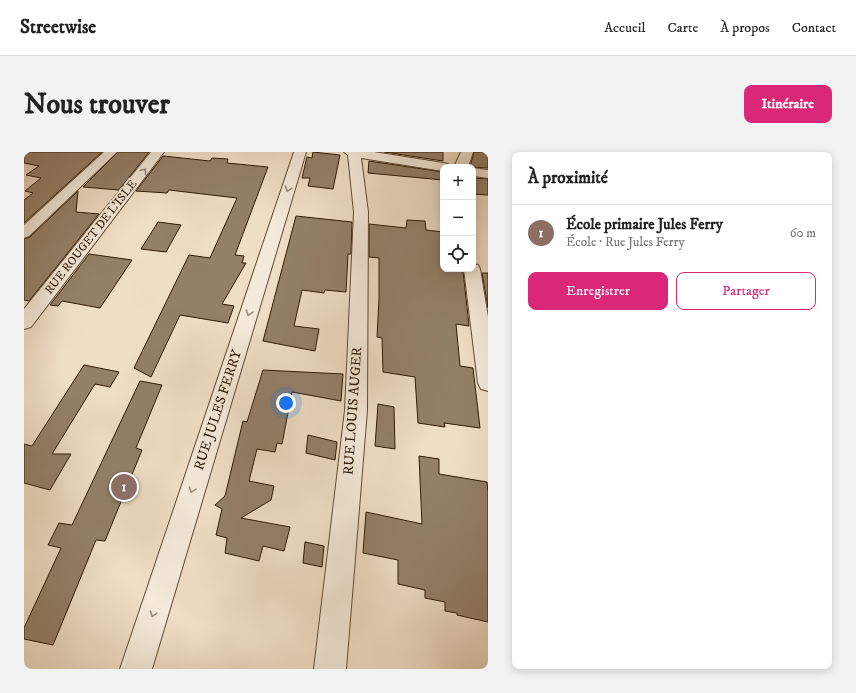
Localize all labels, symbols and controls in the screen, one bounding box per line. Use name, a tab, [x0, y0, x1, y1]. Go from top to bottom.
text: Streetwise	[20, 16, 96, 39]
text: Accueil	[604, 19, 646, 37]
text: Carte	[668, 19, 698, 37]
text: À propos	[720, 19, 770, 37]
text: Contact	[792, 19, 836, 37]
button: Itinéraire	[744, 85, 832, 123]
text: Nous trouver	[24, 87, 170, 122]
map controls	[440, 164, 476, 272]
button: +	[440, 164, 476, 200]
text: À proximité	[528, 167, 608, 189]
one-way arrow	[139, 168, 146, 175]
street label: RUE ROUGET DE L'ISLE	[42, 176, 141, 297]
one-way arrow	[284, 185, 293, 192]
button: −	[440, 200, 476, 236]
text: École primaire Jules Ferry	[566, 215, 723, 234]
text: 1	[539, 225, 543, 241]
text: 60 m	[790, 225, 816, 241]
text: École · Rue Jules Ferry	[566, 234, 685, 250]
button: locate	[440, 236, 476, 272]
button: Enregistrer	[528, 272, 668, 310]
button: Partager	[676, 272, 816, 310]
one-way arrow	[245, 309, 254, 316]
street label: RUE LOUIS AUGER	[340, 346, 366, 476]
street label: RUE JULES FERRY	[190, 347, 246, 472]
your location	[276, 393, 296, 413]
pin: 1	[111, 472, 137, 502]
one-way arrow	[188, 487, 197, 494]
one-way arrow	[149, 611, 158, 618]

